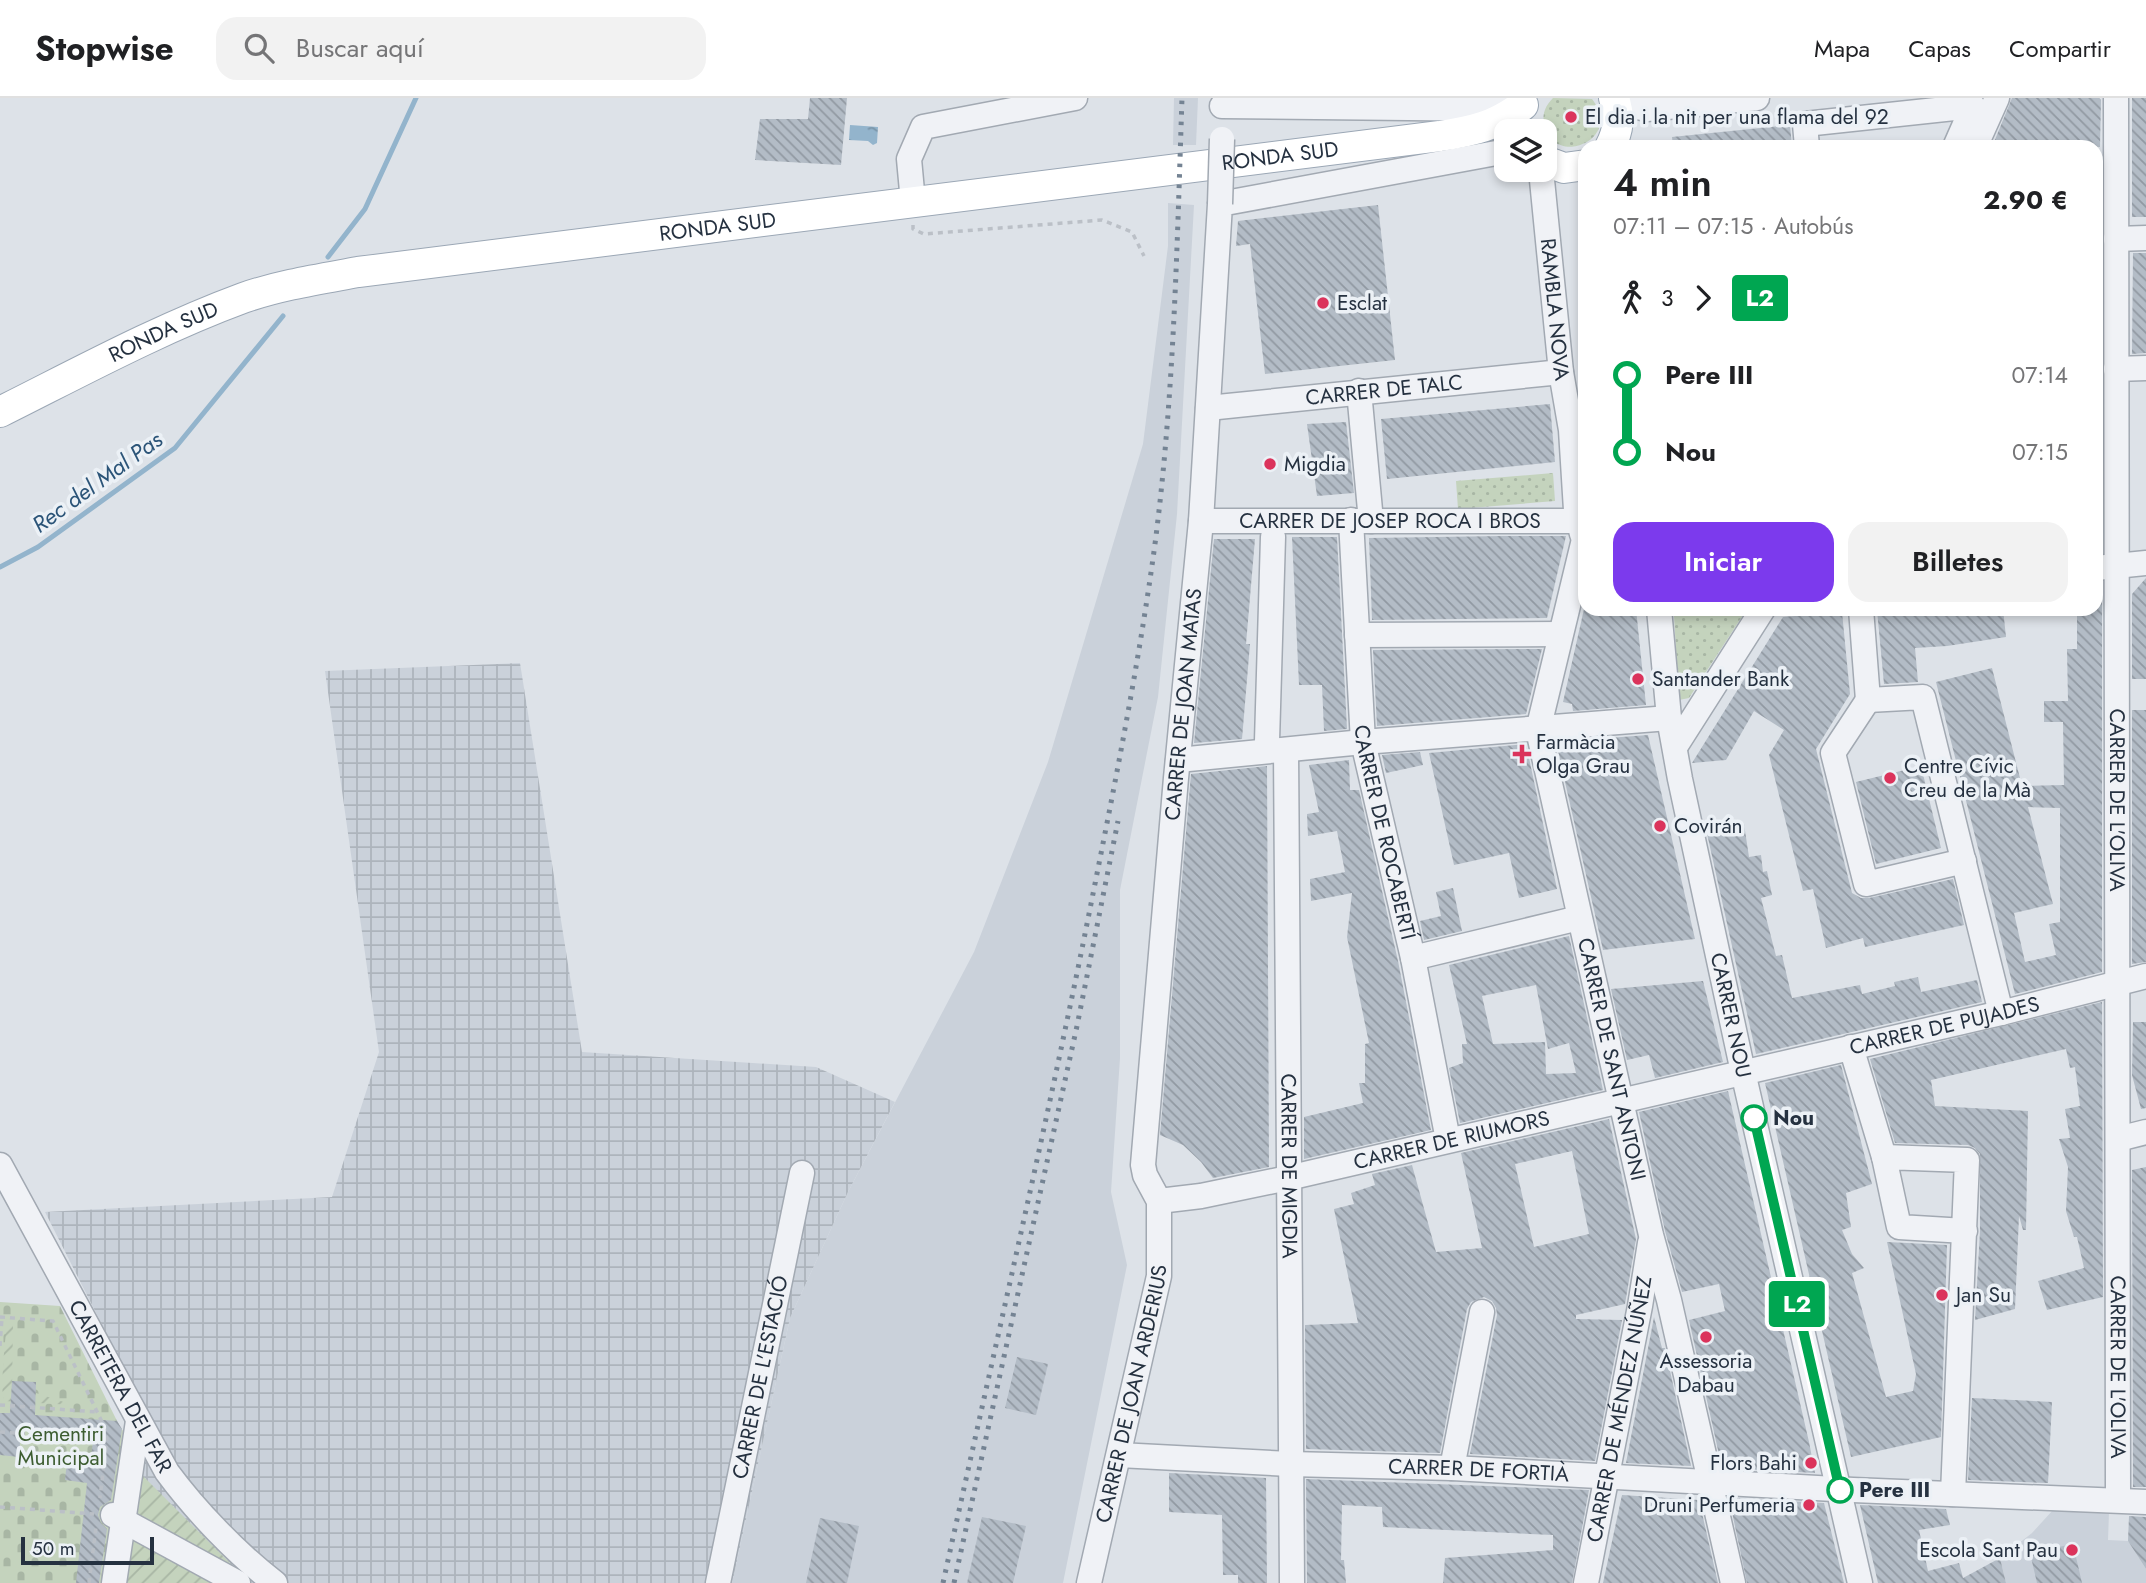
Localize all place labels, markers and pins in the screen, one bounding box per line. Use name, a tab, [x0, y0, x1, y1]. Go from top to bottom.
place label: El dia i la nit per una flama del 92	[1585, 102, 1889, 132]
marker: El dia i la nit per una flama del 92	[1563, 109, 1579, 125]
place label: Esclat	[1337, 288, 1387, 318]
marker: Esclat	[1315, 295, 1331, 311]
place label: Migdia	[1284, 449, 1346, 479]
marker: Migdia	[1262, 456, 1278, 472]
place label: Santander Bank	[1652, 664, 1790, 694]
marker: Santander Bank	[1630, 671, 1646, 687]
place label: Farmàcia Olga Grau	[1536, 727, 1630, 781]
marker: Farmàcia Olga Grau	[1514, 746, 1530, 762]
place label: Centre Cívic Creu de la Mà	[1904, 751, 2031, 805]
marker: Centre Cívic Creu de la Mà	[1882, 770, 1898, 786]
place label: Covirán	[1674, 811, 1743, 841]
marker: Covirán	[1652, 818, 1668, 834]
place label: Nou	[1773, 1103, 1814, 1133]
marker: Nou	[1741, 1105, 1767, 1131]
place label: Jan Su	[1953, 1280, 2011, 1310]
marker: Jan Su	[1934, 1287, 1950, 1303]
marker: Assessoria Dabau	[1698, 1329, 1714, 1345]
place label: Assessoria Dabau	[1660, 1346, 1752, 1400]
place label: Flors Bahi	[1710, 1448, 1797, 1478]
marker: Flors Bahi	[1803, 1455, 1819, 1471]
place label: Pere III	[1859, 1475, 1930, 1505]
marker: Pere III	[1827, 1477, 1853, 1503]
place label: Druni Perfumeria	[1644, 1490, 1795, 1520]
marker: Druni Perfumeria	[1801, 1497, 1817, 1513]
place label: Escola Sant Pau	[1919, 1535, 2058, 1565]
marker: Escola Sant Pau	[2064, 1542, 2080, 1558]

